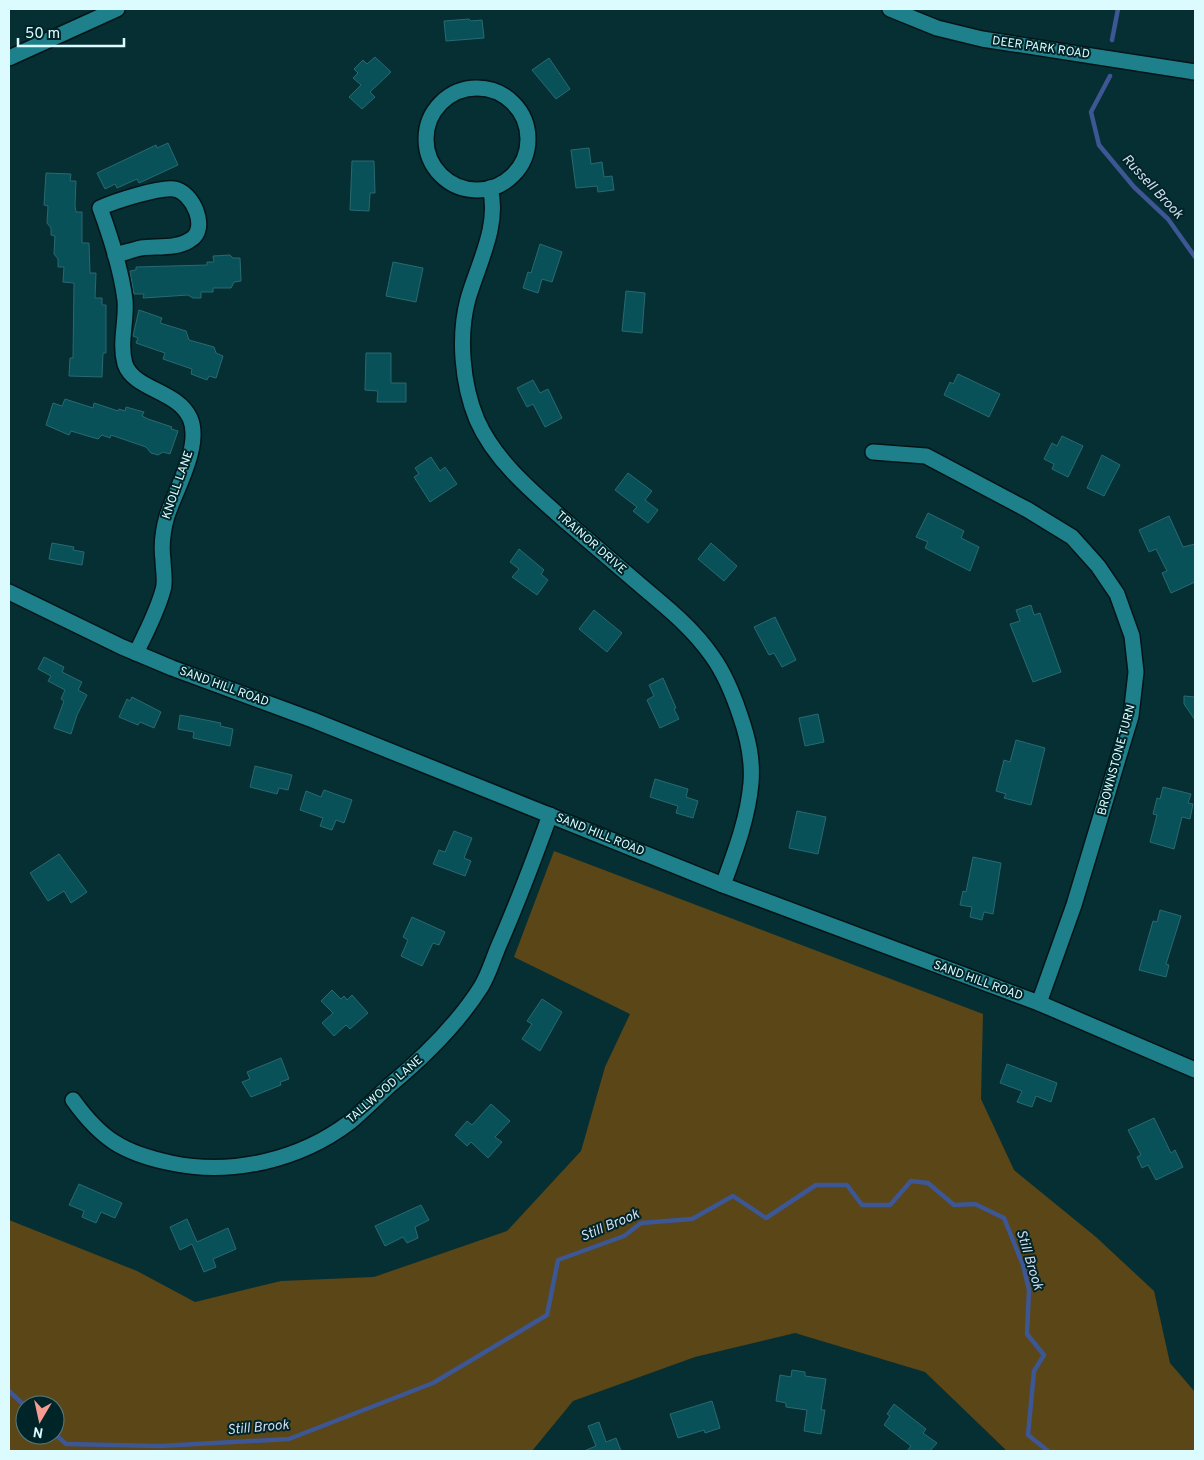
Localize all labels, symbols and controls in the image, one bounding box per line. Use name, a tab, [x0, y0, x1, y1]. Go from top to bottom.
scale bar	[18, 15, 124, 47]
text: 50 m	[25, 25, 60, 44]
street label: DEER PARK ROAD	[991, 33, 1091, 63]
water label: Russell Brook	[1118, 151, 1187, 224]
street label: KNOLL LANE	[159, 449, 197, 521]
street label: TRAINOR DRIVE	[553, 508, 629, 578]
street label: SAND HILL ROAD	[177, 663, 271, 711]
street label: BROWNSTONE TURN	[1094, 703, 1140, 817]
street label: SAND HILL ROAD	[553, 810, 647, 860]
street label: SAND HILL ROAD	[931, 957, 1025, 1005]
street label: TALLWOOD LANE	[344, 1053, 426, 1127]
water label: Still Brook	[578, 1206, 643, 1246]
water label: Still Brook	[1012, 1228, 1046, 1293]
north arrow	[15, 1395, 65, 1445]
water label: Still Brook	[226, 1417, 291, 1439]
text: N	[32, 1422, 45, 1441]

